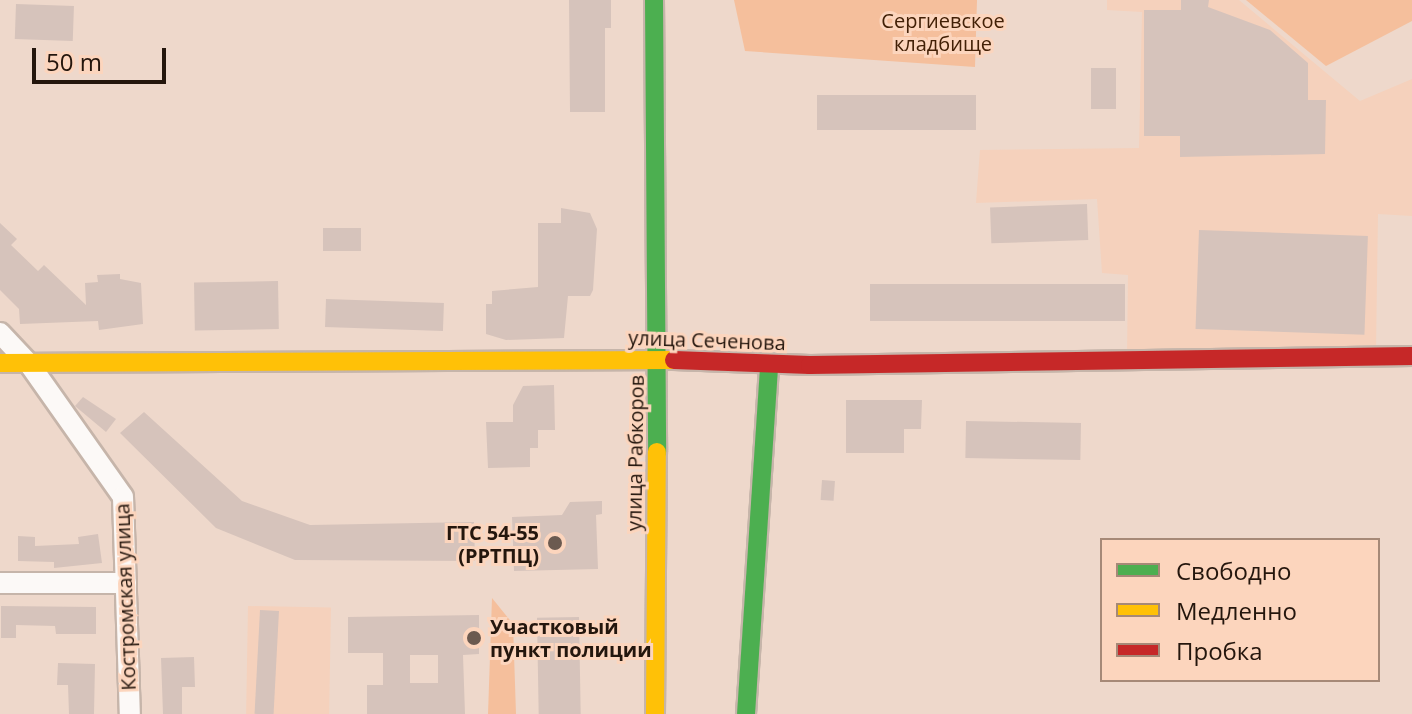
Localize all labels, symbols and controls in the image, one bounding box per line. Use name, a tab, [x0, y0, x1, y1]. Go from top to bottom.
park label: Сергиевское кладбище	[881, 9, 1005, 56]
scale bar	[36, 32, 170, 82]
text: 50 m	[46, 45, 102, 78]
street label: улица Сеченова	[628, 325, 786, 355]
street label: улица Рабкоров	[622, 375, 648, 531]
street label: Костромская улица	[110, 503, 140, 691]
place label: ГТС 54-55 (РРТПЦ)	[446, 520, 539, 567]
marker: ГТС 54-55 (РРТПЦ)	[546, 534, 564, 552]
legend	[1100, 538, 1380, 682]
text: Свободно	[1176, 554, 1291, 587]
text: Медленно	[1176, 594, 1297, 627]
place label: Участковый пункт полиции	[490, 614, 652, 661]
marker: Участковый пункт полиции	[465, 629, 483, 647]
text: Пробка	[1176, 634, 1263, 667]

